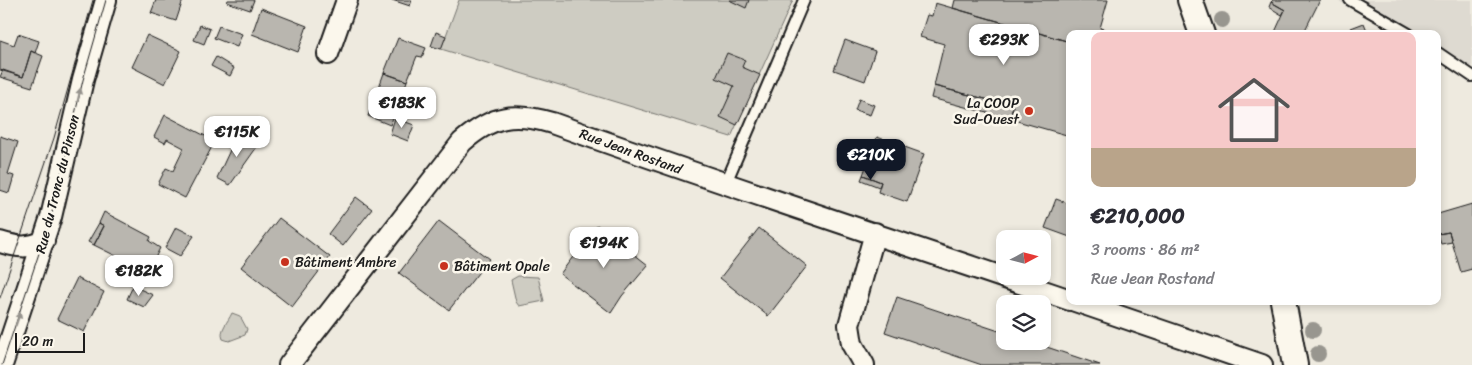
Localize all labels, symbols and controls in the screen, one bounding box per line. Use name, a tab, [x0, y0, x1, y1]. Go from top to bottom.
pin: €293K	[969, 23, 1039, 66]
text: €293K	[980, 25, 1028, 54]
icon: home	[1209, 65, 1299, 155]
pin: €183K	[367, 86, 437, 129]
one-way arrow	[75, 87, 83, 102]
text: €183K	[379, 88, 425, 117]
place label: La COOP Sud-Ouest	[953, 91, 1020, 132]
marker: La COOP Sud-Ouest	[1023, 105, 1035, 117]
street label: Rue du Tronc du Pinson	[28, 112, 87, 256]
pin: €115K	[202, 116, 272, 158]
text: €115K	[215, 117, 259, 146]
street label: Rue Jean Rostand	[576, 121, 687, 182]
pin: €210K	[836, 138, 906, 181]
text: €210K	[848, 140, 894, 169]
text: €210,000	[1091, 197, 1185, 235]
pin: €194K	[569, 226, 639, 269]
text: €194K	[580, 228, 628, 257]
north arrow	[996, 230, 1051, 285]
map controls	[996, 230, 1051, 350]
text: 3 rooms · 86 m²	[1091, 235, 1200, 264]
place label: Bâtiment Ambre	[295, 250, 397, 275]
pin: €182K	[104, 254, 174, 297]
place label: Bâtiment Opale	[454, 254, 550, 279]
text: €182K	[116, 256, 162, 285]
marker: Bâtiment Ambre	[279, 256, 291, 268]
marker: Bâtiment Opale	[438, 260, 450, 272]
text: Rue Jean Rostand	[1091, 264, 1214, 293]
button: layers	[996, 295, 1051, 350]
one-way arrow	[14, 311, 22, 326]
text: 20 m	[22, 329, 53, 354]
scale bar	[15, 330, 85, 353]

